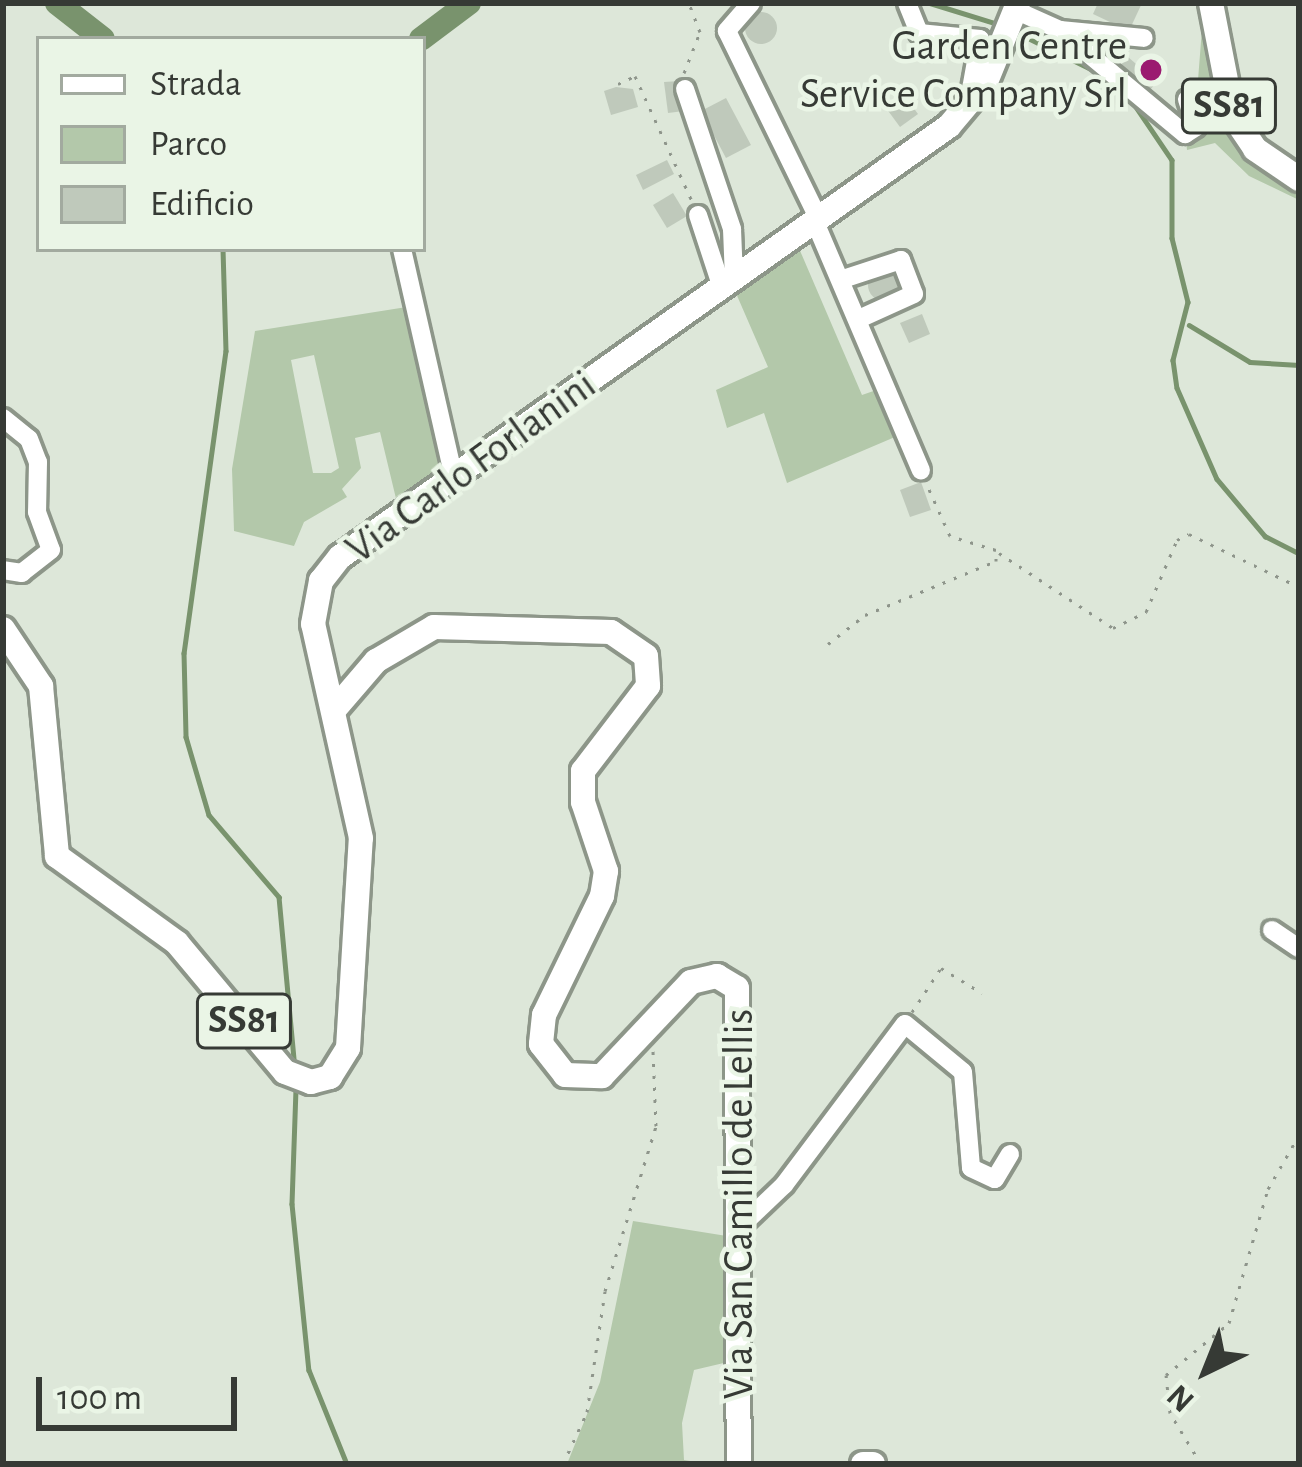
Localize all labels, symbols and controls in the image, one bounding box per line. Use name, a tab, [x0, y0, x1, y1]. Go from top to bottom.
place label: Garden Centre Service Company Srl	[800, 21, 1127, 120]
legend	[36, 36, 426, 252]
marker: Garden Centre Service Company Srl	[1138, 57, 1164, 83]
text: Strada	[150, 66, 242, 102]
road number: SS81	[1178, 73, 1280, 139]
text: Parco	[150, 126, 227, 162]
text: Edificio	[150, 186, 254, 222]
street label: Via Carlo Forlanini	[336, 360, 606, 574]
road number: SS81	[193, 988, 295, 1054]
street label: Via San Camillo de Lellis	[714, 1009, 764, 1399]
north arrow	[1146, 1311, 1266, 1431]
scale bar	[42, 1353, 243, 1427]
text: N	[1161, 1378, 1201, 1418]
text: 100 m	[57, 1380, 142, 1416]

